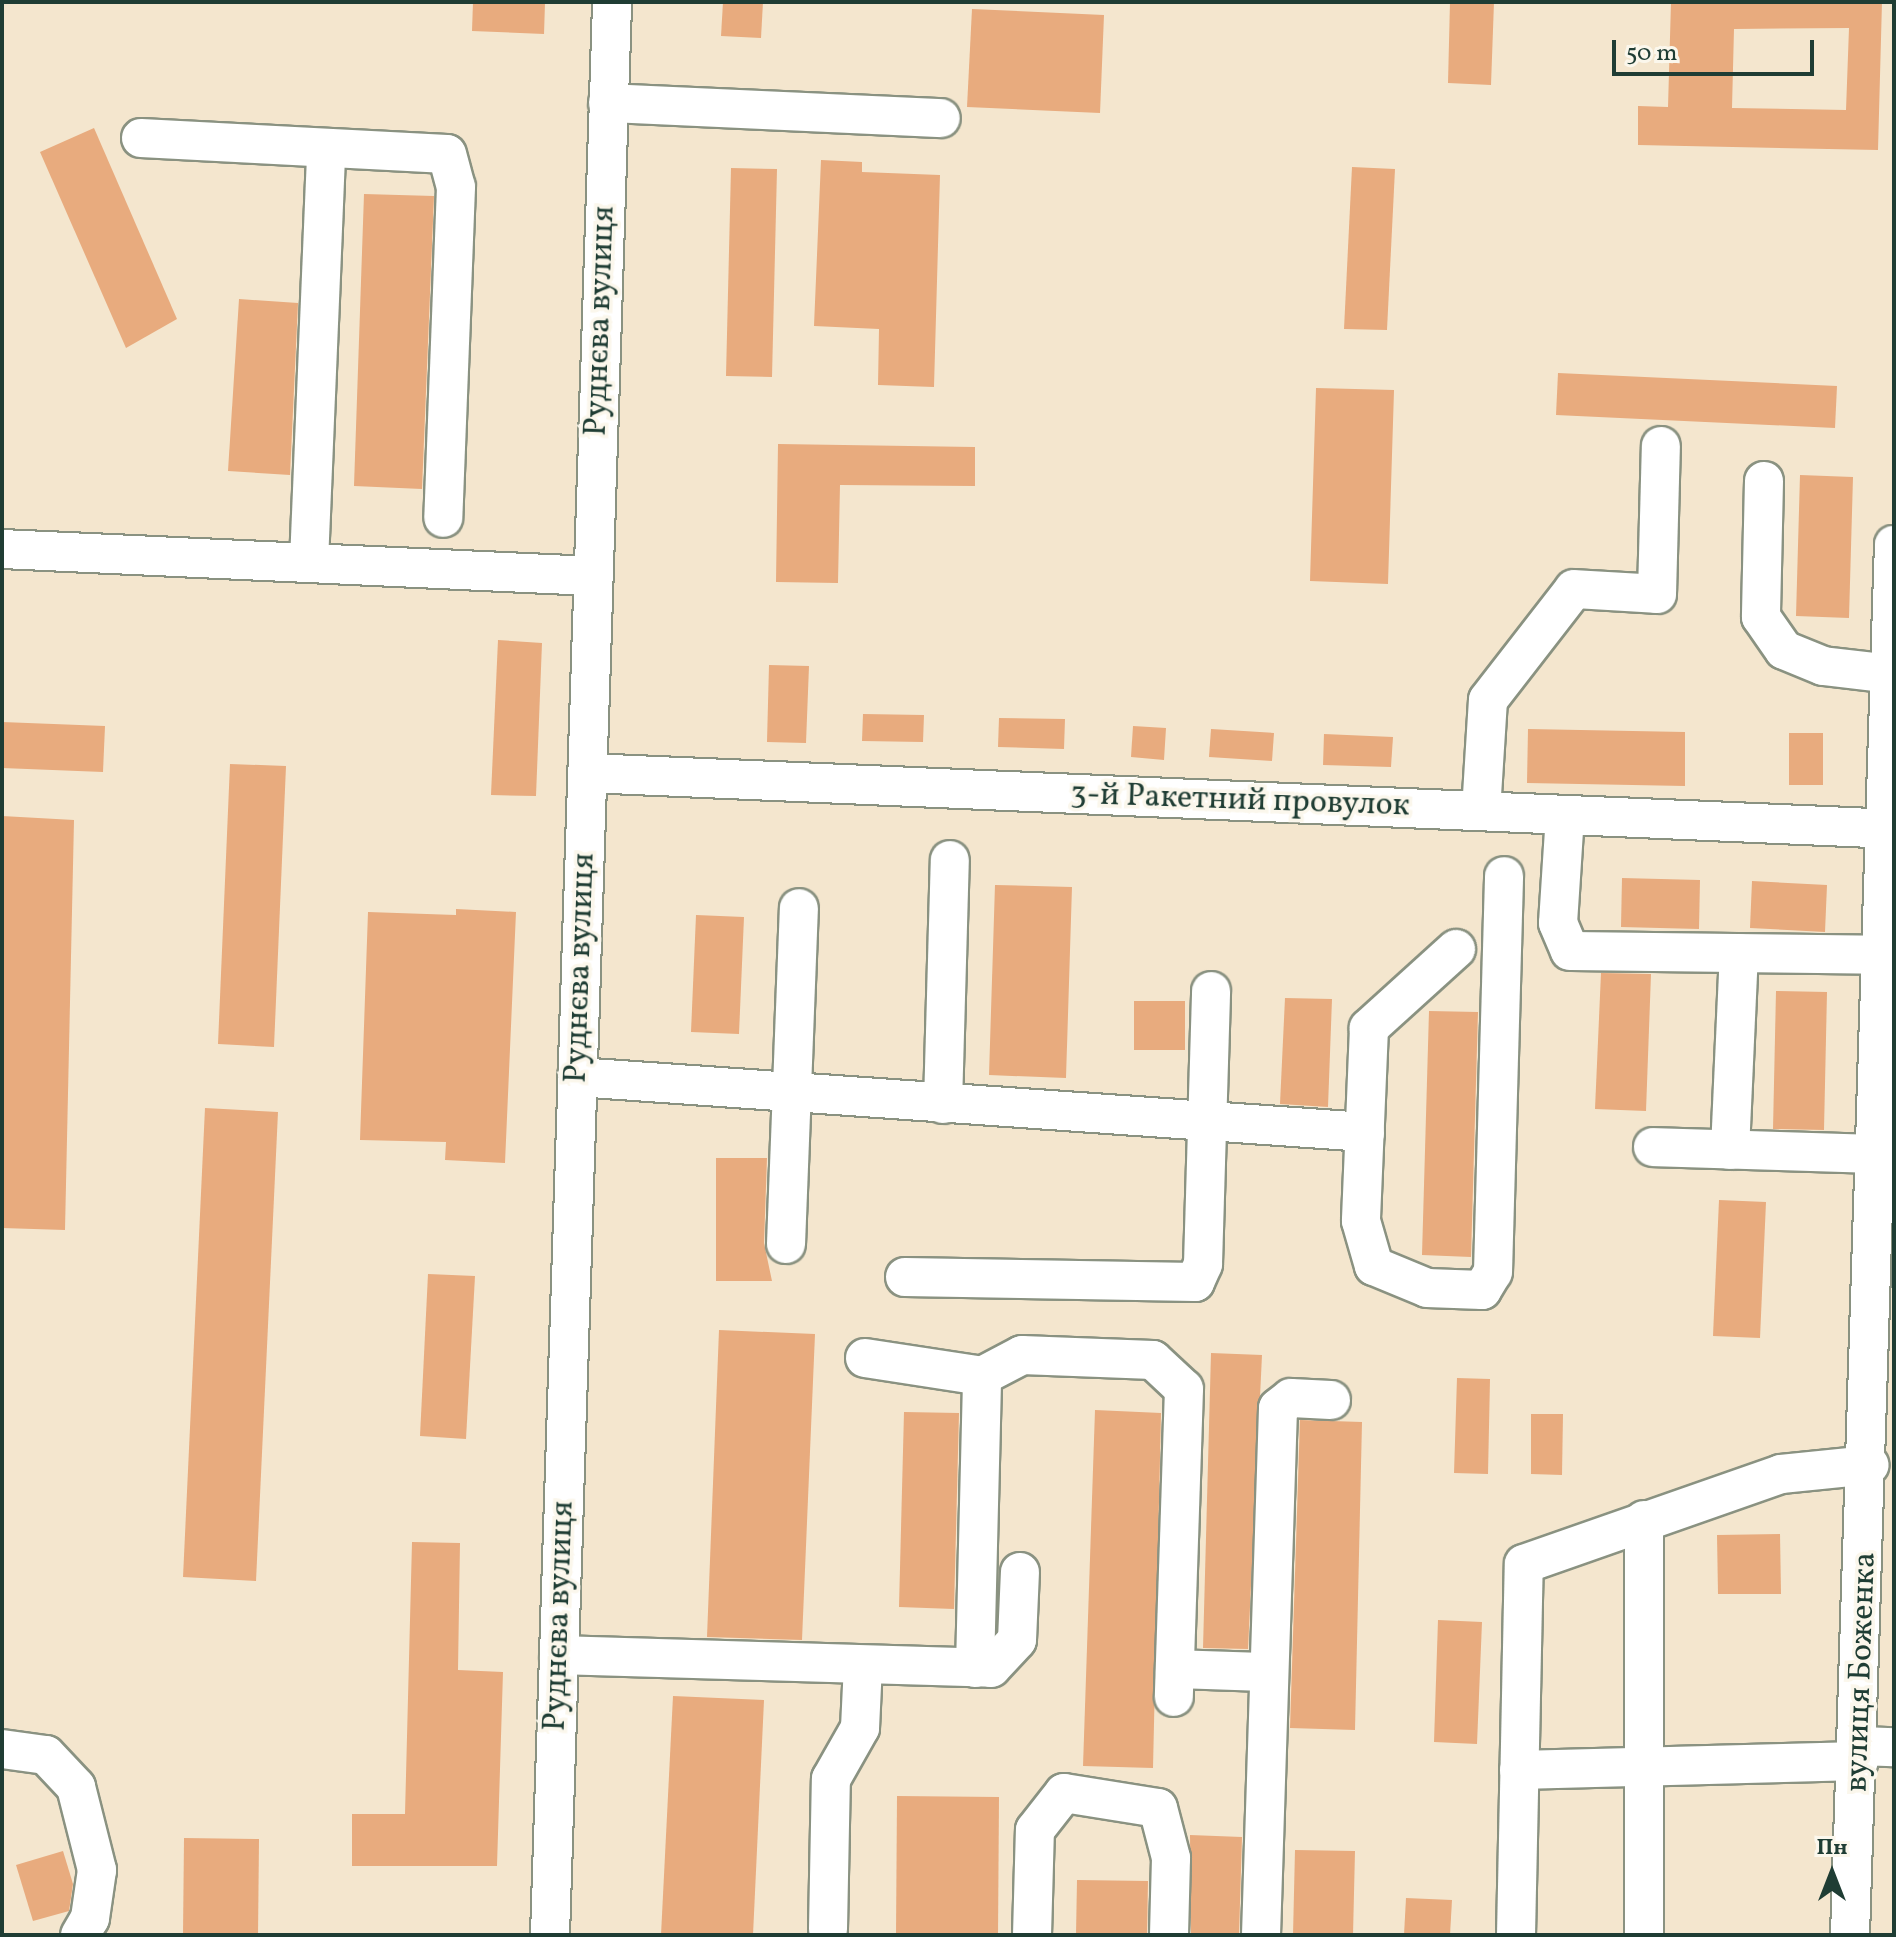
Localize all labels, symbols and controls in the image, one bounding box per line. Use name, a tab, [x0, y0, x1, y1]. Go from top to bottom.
scale bar	[1616, 24, 1818, 74]
text: 50 m	[1626, 37, 1678, 71]
street label: Руднєва вулиця	[578, 205, 624, 437]
street label: 3-й Ракетний провулок	[1070, 776, 1410, 826]
street label: Руднєва вулиця	[558, 852, 604, 1084]
street label: Руднєва вулиця	[537, 1500, 583, 1732]
street label: вулиця Боженка	[1839, 1551, 1885, 1793]
north arrow	[1792, 1833, 1872, 1913]
text: Пн	[1816, 1833, 1848, 1864]

